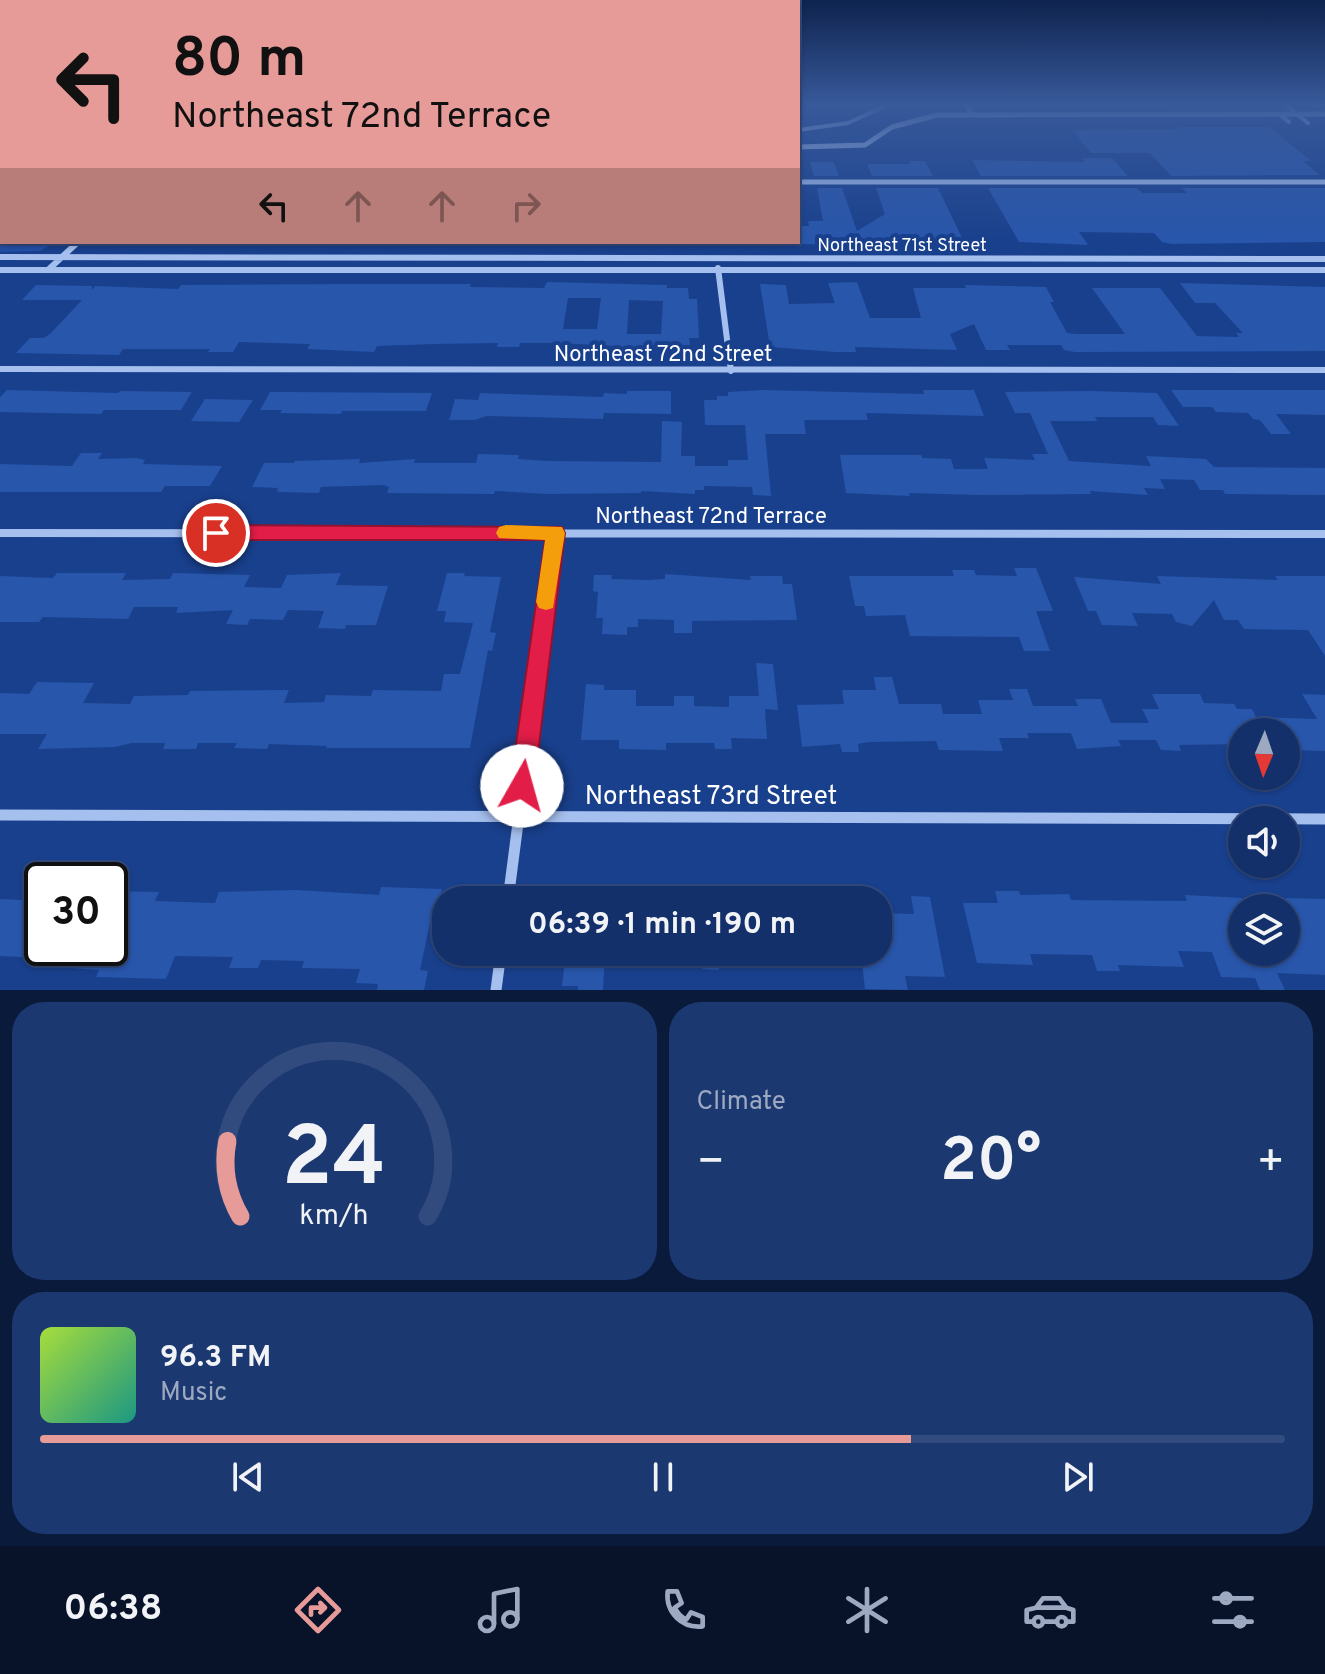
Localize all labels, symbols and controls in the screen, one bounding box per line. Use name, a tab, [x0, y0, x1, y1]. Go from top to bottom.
text: 80 m	[172, 26, 306, 96]
icon: left	[40, 32, 144, 136]
text: Northeast 72nd Terrace	[172, 95, 551, 141]
icon: left	[252, 184, 296, 228]
icon: ahead	[336, 184, 380, 228]
icon: ahead	[420, 184, 464, 228]
icon: right	[504, 184, 548, 228]
street label: Northeast 71st Street	[817, 235, 987, 258]
street label: Northeast 72nd Street	[554, 342, 772, 369]
pin	[182, 499, 250, 567]
street label: Northeast 72nd Terrace	[595, 504, 827, 531]
icon: arrive	[194, 511, 238, 555]
north arrow	[1228, 718, 1300, 790]
map controls	[1228, 718, 1300, 966]
position arrow	[480, 744, 564, 828]
street label: Northeast 73rd Street	[585, 781, 837, 814]
button: sound	[1228, 806, 1300, 878]
speed limit sign: 30	[24, 862, 128, 966]
button: layers	[1228, 894, 1300, 966]
text: 06:39 · 1 min · 190 m	[528, 907, 796, 944]
text: Climate	[697, 1086, 786, 1119]
text: 24	[282, 1110, 386, 1215]
text: 20°	[940, 1126, 1041, 1202]
text: −	[697, 1136, 725, 1192]
text: +	[1257, 1136, 1285, 1192]
text: km/h	[300, 1199, 369, 1235]
text: 96.3 FM	[160, 1340, 271, 1377]
text: Music	[160, 1377, 227, 1410]
icon: previous	[226, 1455, 270, 1499]
icon: pause	[641, 1455, 685, 1499]
icon: next	[1056, 1455, 1100, 1499]
icon: directions	[290, 1582, 346, 1638]
icon: music	[473, 1582, 529, 1638]
icon: phone	[656, 1582, 712, 1638]
icon: climate	[839, 1582, 895, 1638]
icon: car	[1022, 1582, 1078, 1638]
icon: filters	[1205, 1582, 1261, 1638]
text: 06:38	[64, 1587, 162, 1633]

